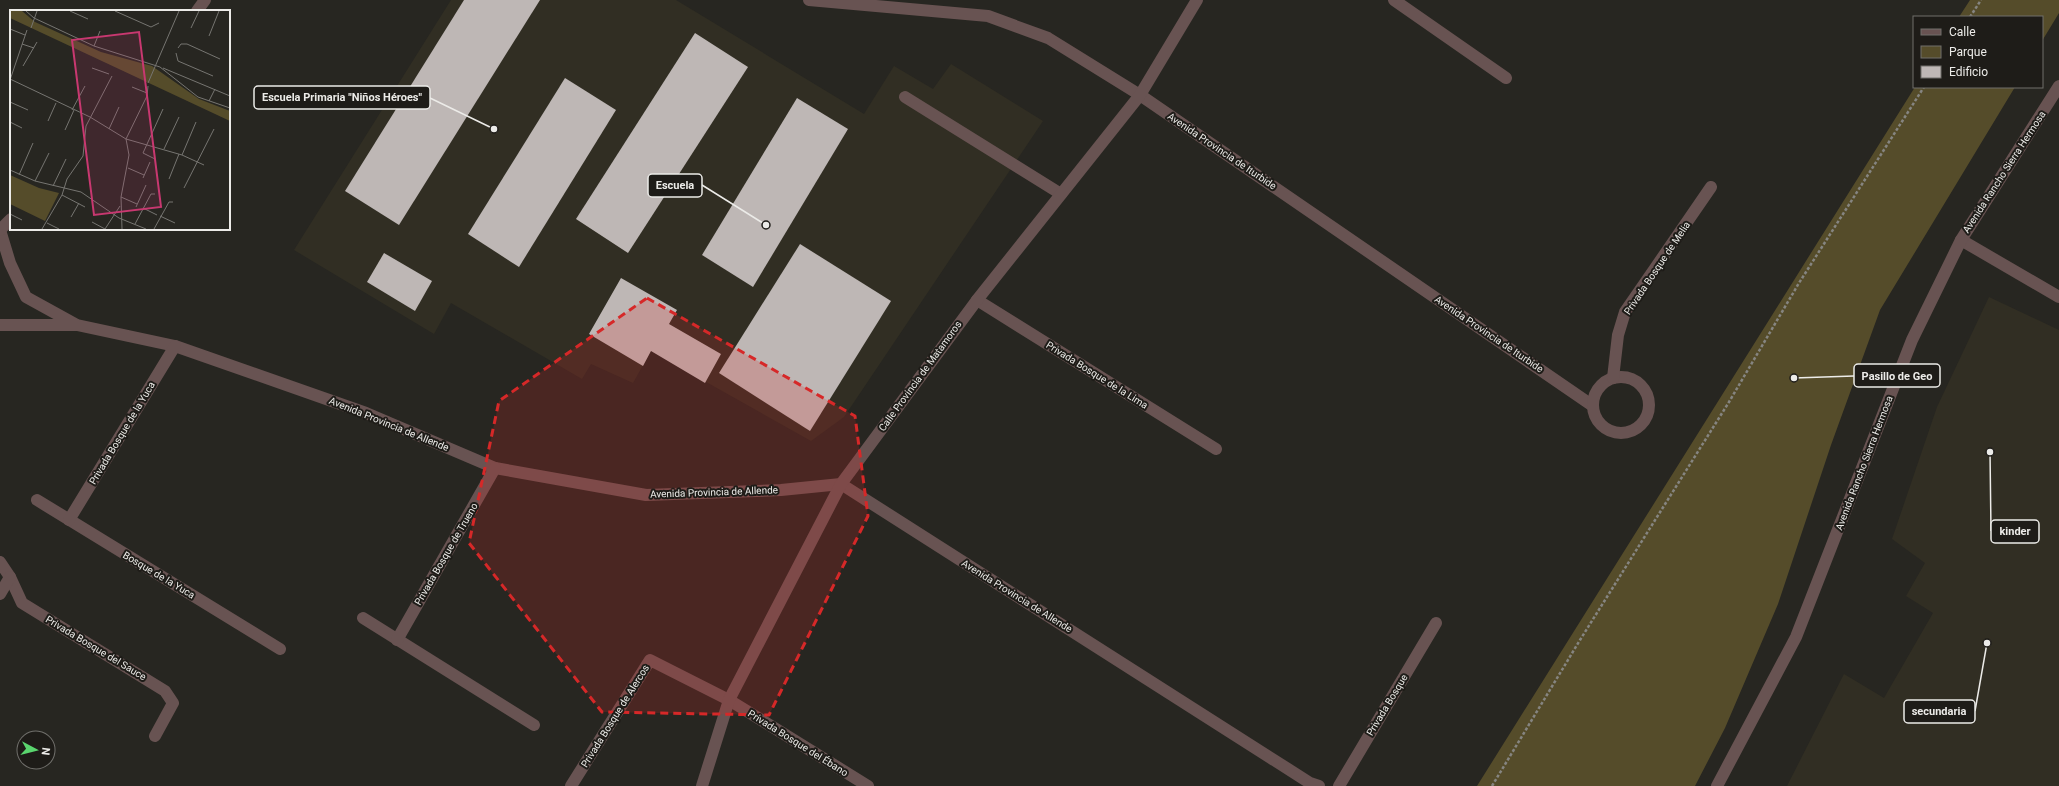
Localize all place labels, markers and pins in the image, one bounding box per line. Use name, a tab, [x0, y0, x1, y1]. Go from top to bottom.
callout: Escuela Primaria "Niños Héroes"	[254, 86, 430, 109]
callout: Escuela	[648, 174, 702, 197]
callout: Pasillo de Geo	[1854, 364, 1940, 387]
callout: kinder	[1991, 520, 2039, 543]
callout: secundaria	[1904, 700, 1975, 723]

